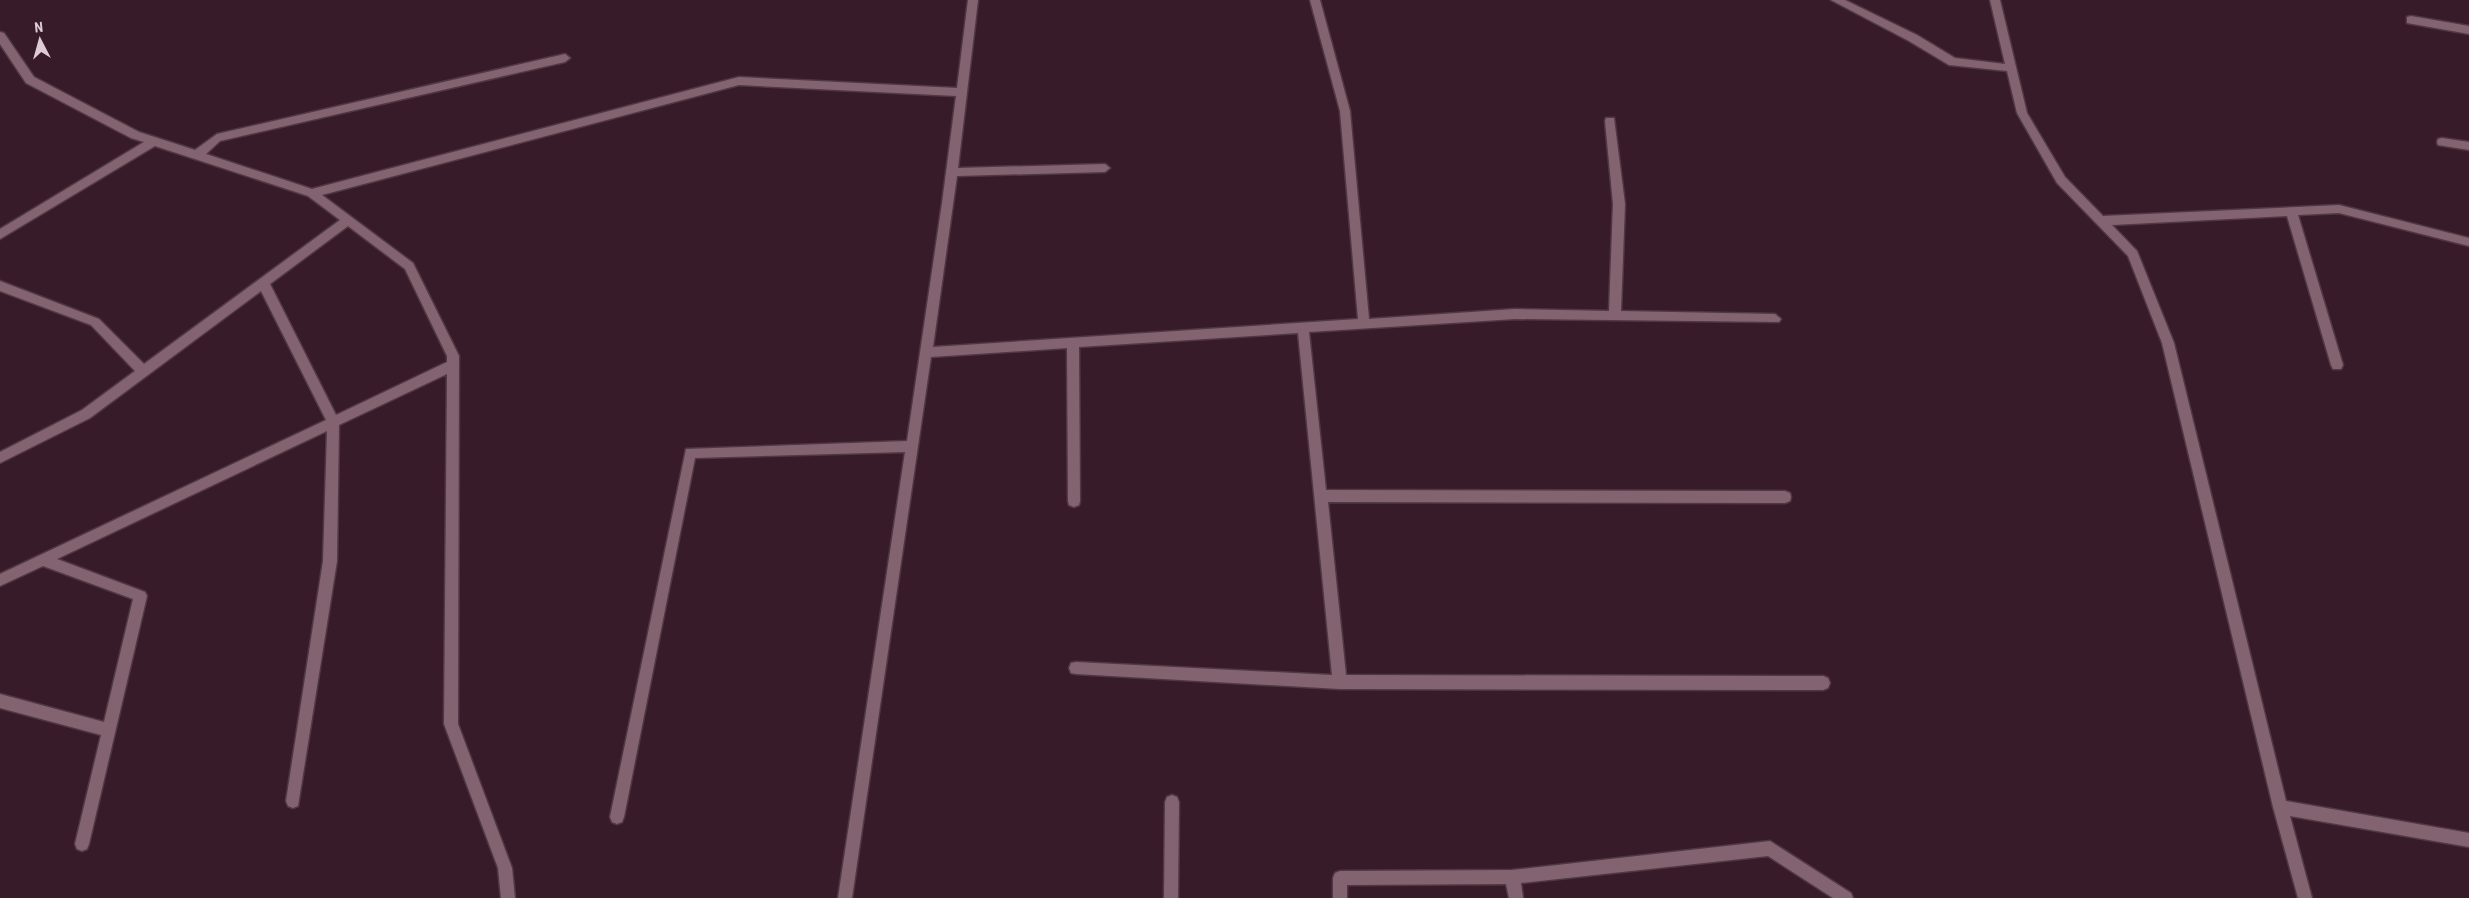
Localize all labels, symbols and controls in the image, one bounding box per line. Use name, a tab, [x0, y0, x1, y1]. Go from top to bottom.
north arrow	[15, 15, 65, 65]
text: N	[34, 19, 44, 35]

